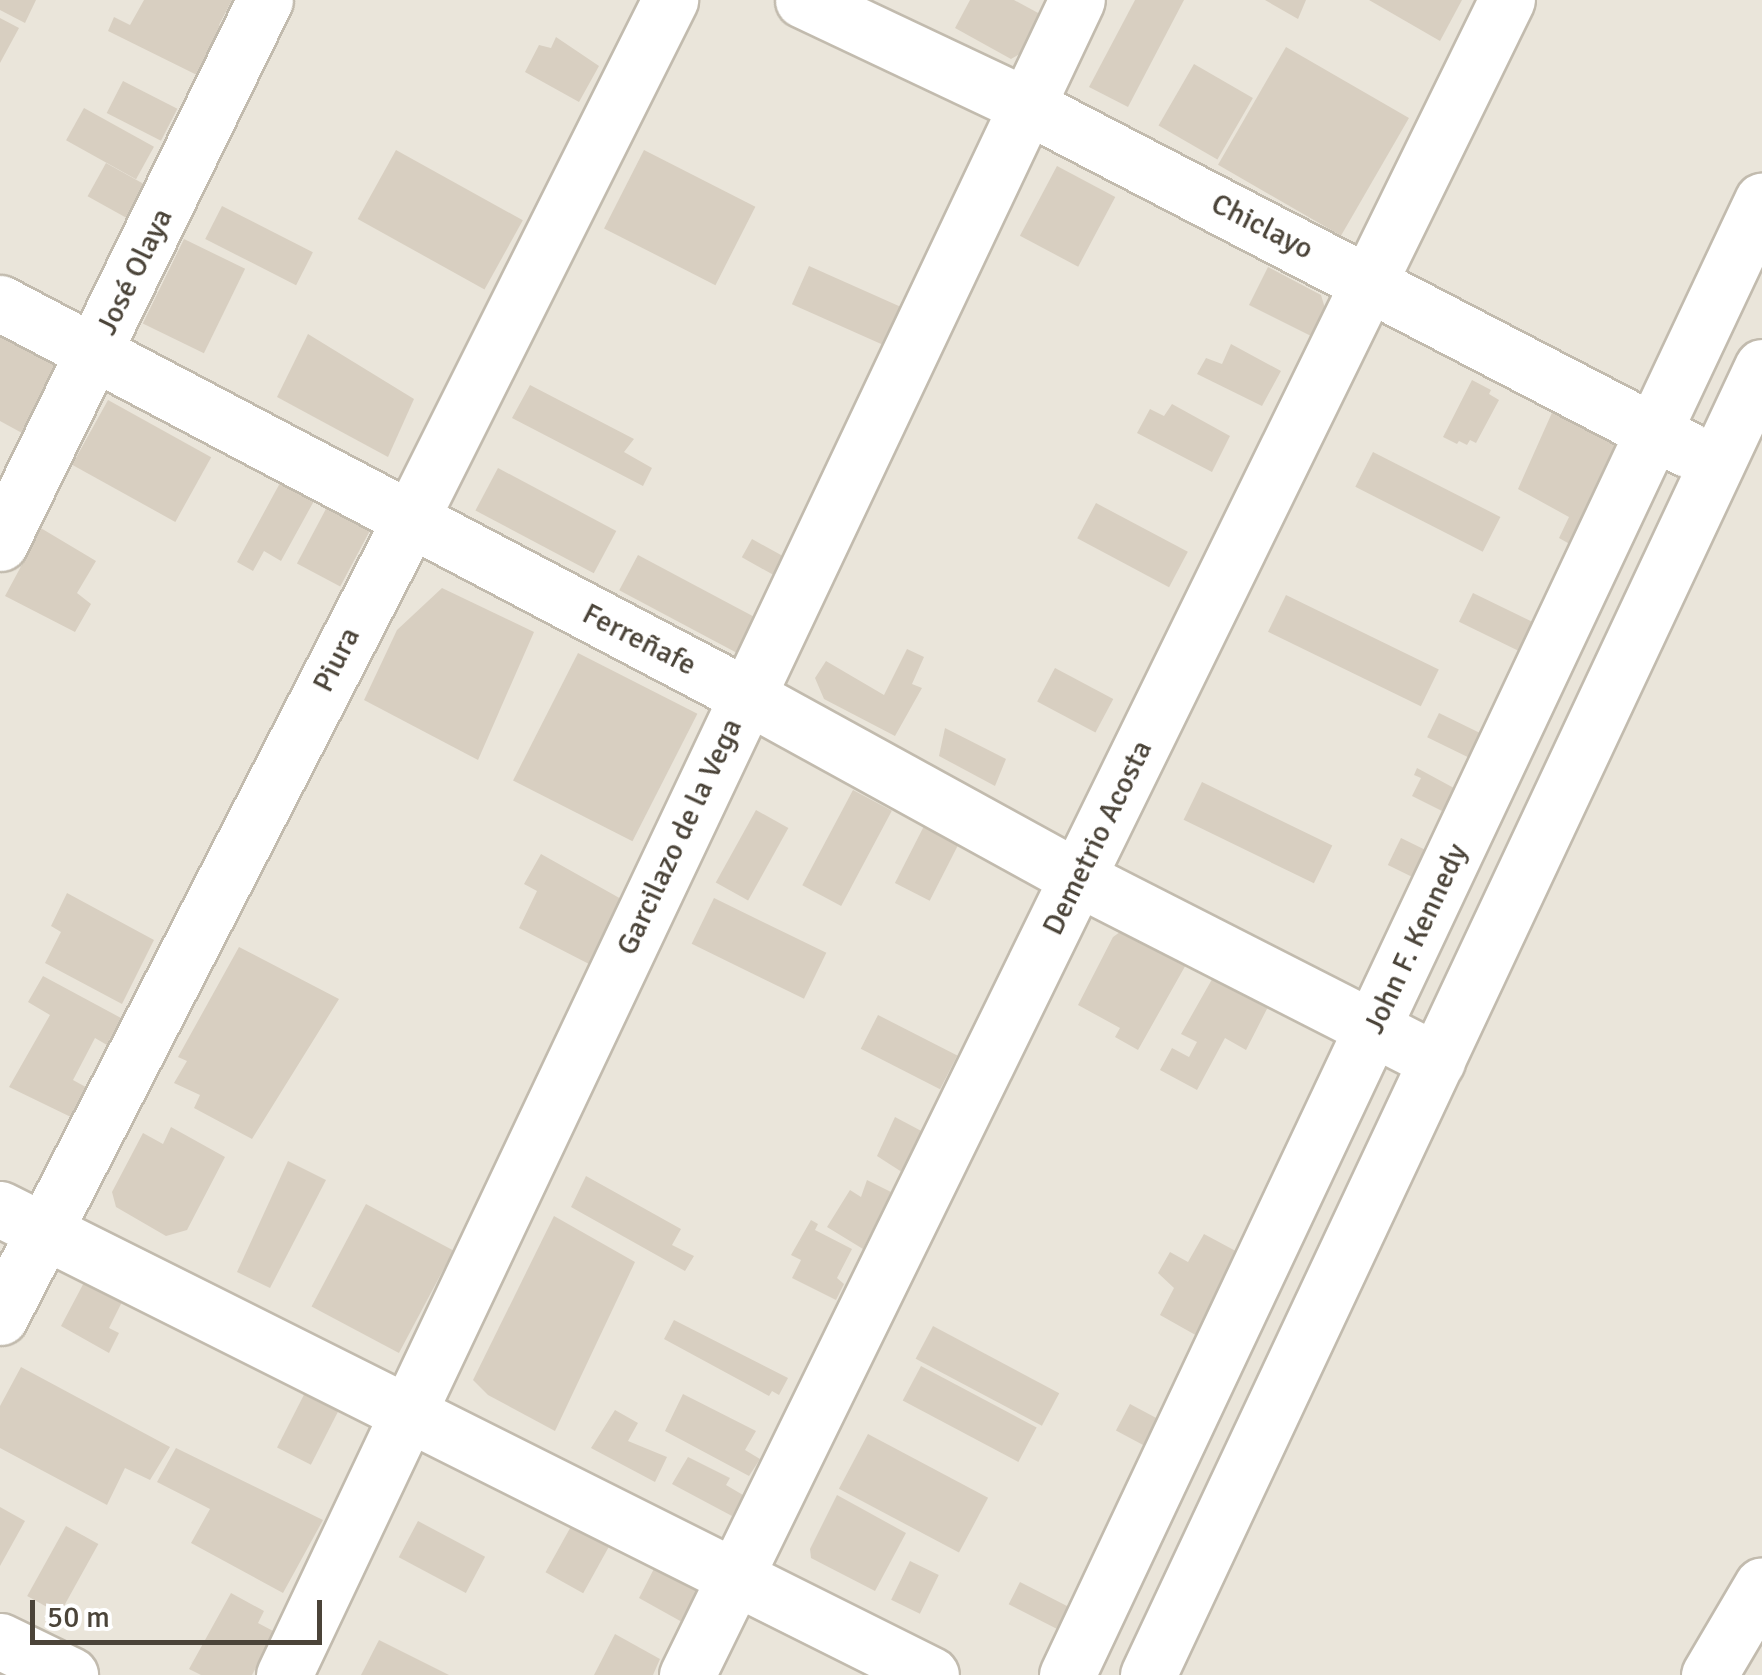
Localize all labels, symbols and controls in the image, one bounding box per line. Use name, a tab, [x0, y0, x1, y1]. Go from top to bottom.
street label: Chiclayo	[1205, 186, 1319, 268]
street label: José Olaya	[89, 203, 181, 341]
street label: Ferreñafe	[576, 596, 702, 684]
street label: Piura	[306, 622, 368, 698]
street label: Garcilazo de la Vega	[609, 713, 751, 961]
street label: Demetrio Acosta	[1035, 735, 1161, 941]
street label: John F. Kennedy	[1356, 838, 1476, 1040]
scale bar	[35, 1580, 328, 1642]
text: 50 m	[47, 1599, 110, 1636]

